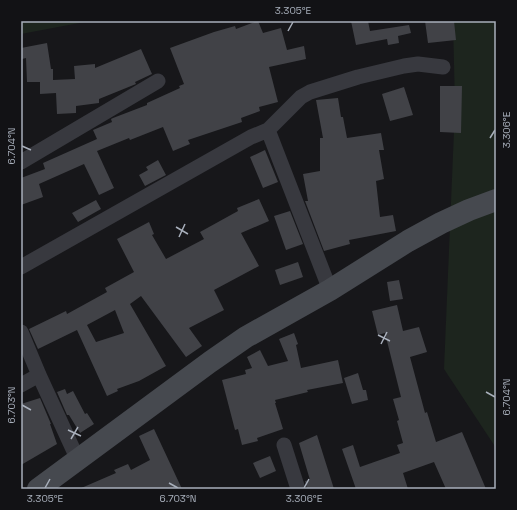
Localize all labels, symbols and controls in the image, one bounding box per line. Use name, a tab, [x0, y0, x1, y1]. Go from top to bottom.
text: 3.305°E	[275, 4, 312, 17]
text: 3.306°E	[500, 111, 513, 148]
text: 6.704°N	[5, 128, 18, 164]
text: 6.704°N	[500, 379, 513, 415]
text: 6.703°N	[5, 387, 18, 423]
text: 3.305°E	[27, 492, 64, 505]
text: 6.703°N	[160, 492, 196, 505]
text: 3.306°E	[286, 492, 323, 505]

